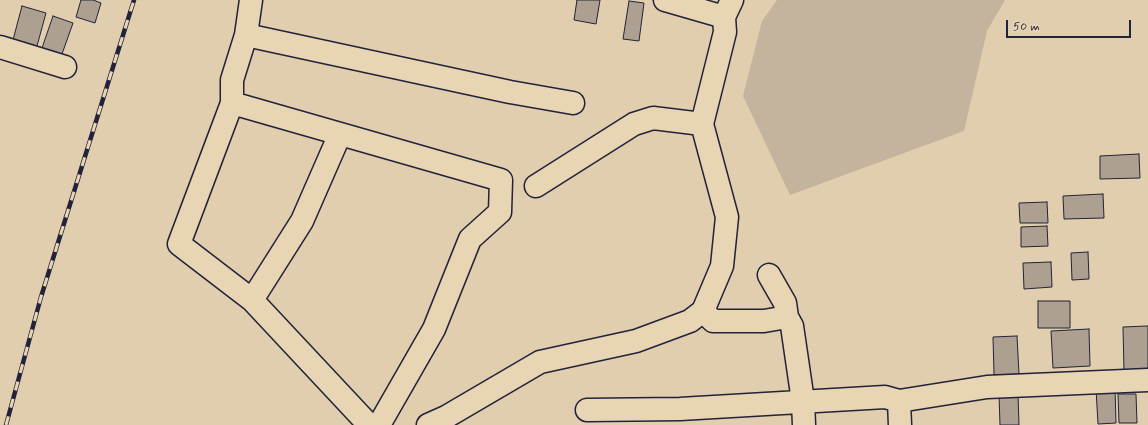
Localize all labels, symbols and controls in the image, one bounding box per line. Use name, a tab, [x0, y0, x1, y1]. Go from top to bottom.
scale bar	[1008, 12, 1133, 38]
text: 50 m	[1013, 19, 1040, 35]

